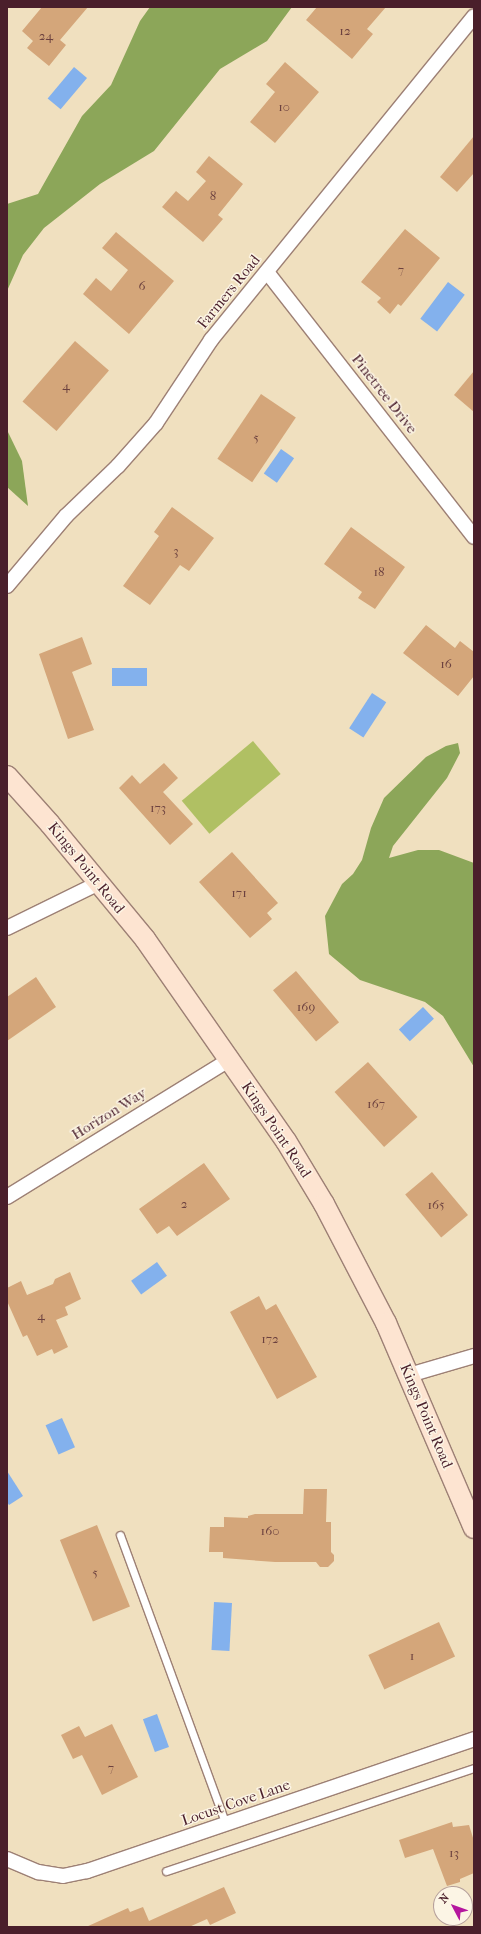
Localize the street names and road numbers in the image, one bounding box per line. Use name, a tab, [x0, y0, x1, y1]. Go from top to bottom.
street label: Farmers Road	[194, 252, 264, 332]
street label: Pinetree Drive	[347, 351, 421, 437]
street label: Kings Point Road	[44, 819, 128, 917]
street label: Kings Point Road	[237, 1079, 315, 1181]
street label: Horizon Way	[68, 1084, 150, 1144]
street label: Kings Point Road	[396, 1361, 456, 1471]
street label: Locust Cove Lane	[180, 1776, 292, 1830]

